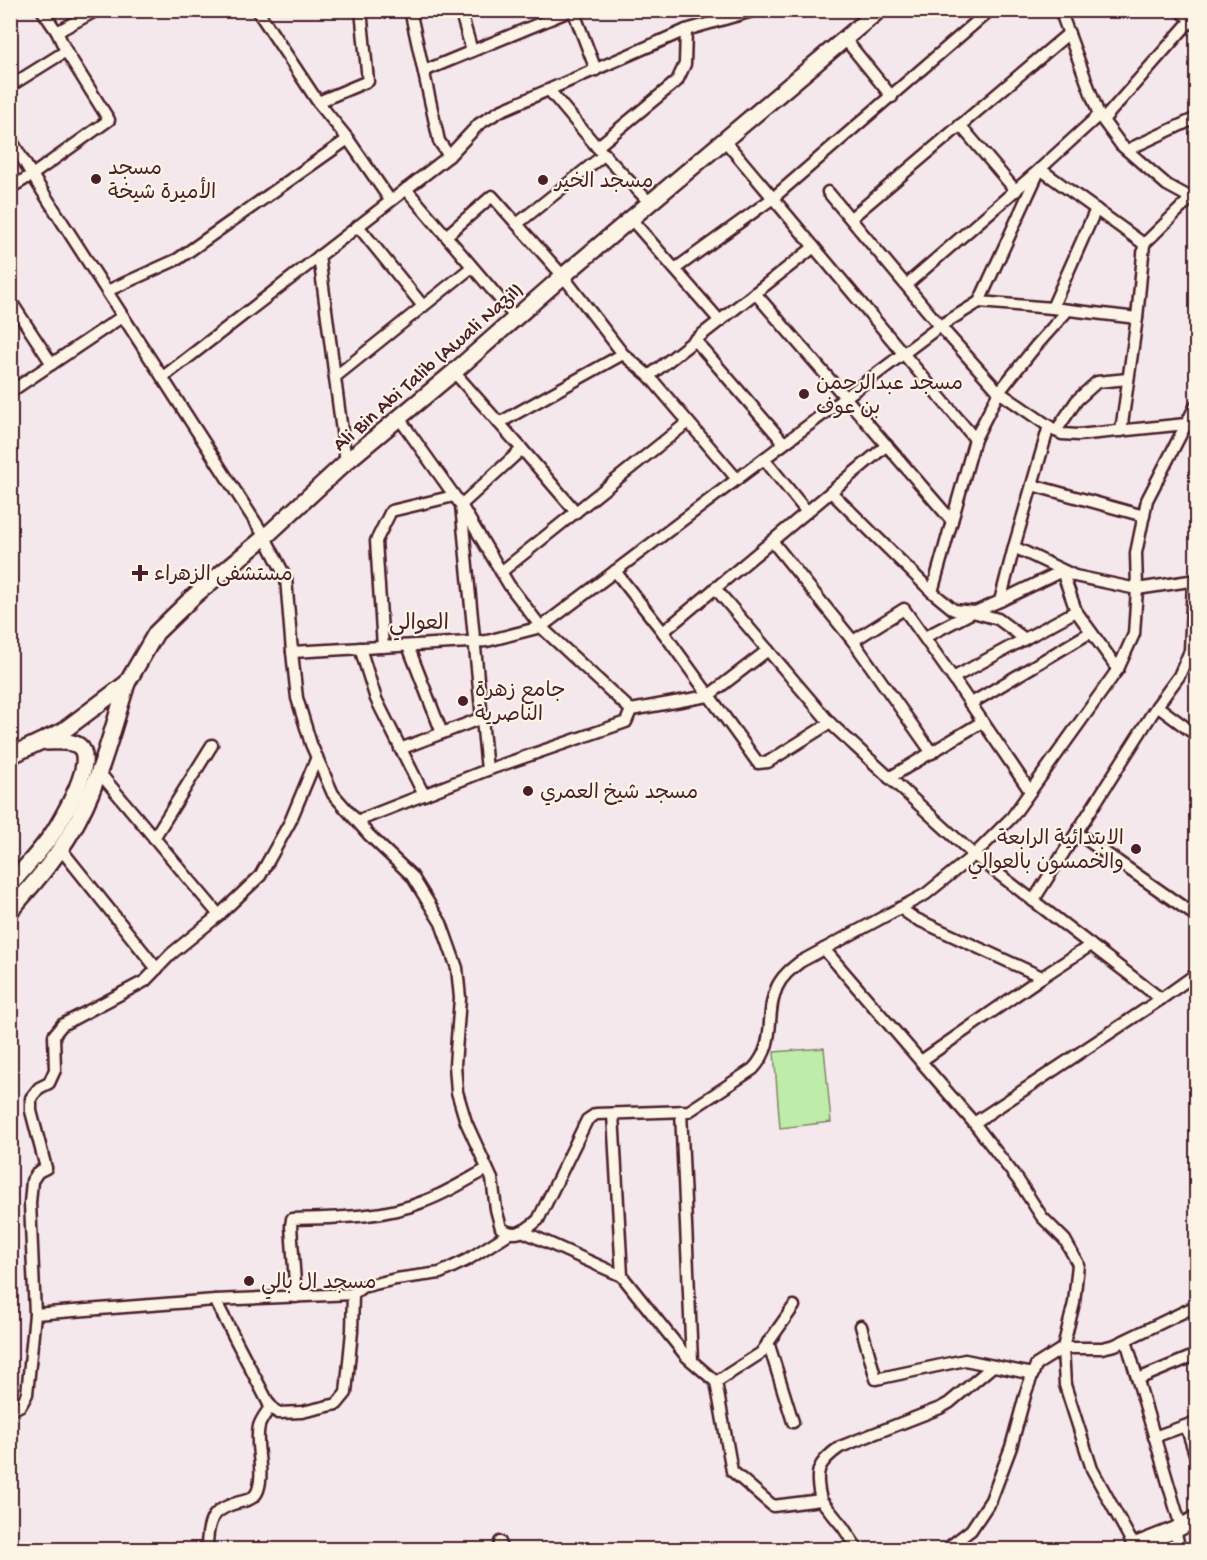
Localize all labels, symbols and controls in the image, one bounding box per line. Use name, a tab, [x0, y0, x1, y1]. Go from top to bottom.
place label: مسجد الأميرة شيخة	[108, 158, 216, 207]
place label: مسجد الخير	[553, 171, 653, 196]
marker: مسجد الأميرة شيخة	[89, 172, 103, 186]
marker: مسجد الخير	[536, 173, 550, 187]
street label: Ali Bin Abi Talib (Awali Nazil)	[329, 279, 530, 458]
place label: مسجد عبدالرحمن بن عوف	[816, 373, 963, 422]
marker: مسجد عبدالرحمن بن عوف	[797, 387, 811, 401]
marker: مستشفى الزهراء	[131, 564, 149, 582]
place label: مستشفى الزهراء	[154, 564, 293, 589]
district label: العوالي	[389, 612, 449, 641]
place label: جامع زهرة الناصرية	[475, 680, 566, 729]
marker: جامع زهرة الناصرية	[456, 694, 470, 708]
place label: مسجد شيخ العمري	[540, 782, 698, 807]
marker: مسجد شيخ العمري	[521, 784, 535, 798]
place label: الابتدائية الرابعة والخمسون بالعوالي	[968, 828, 1124, 880]
marker: الابتدائية الرابعة والخمسون بالعوالي	[1129, 842, 1143, 856]
place label: مسجد ال بالي	[261, 1272, 376, 1300]
marker: مسجد ال بالي	[242, 1274, 256, 1288]

